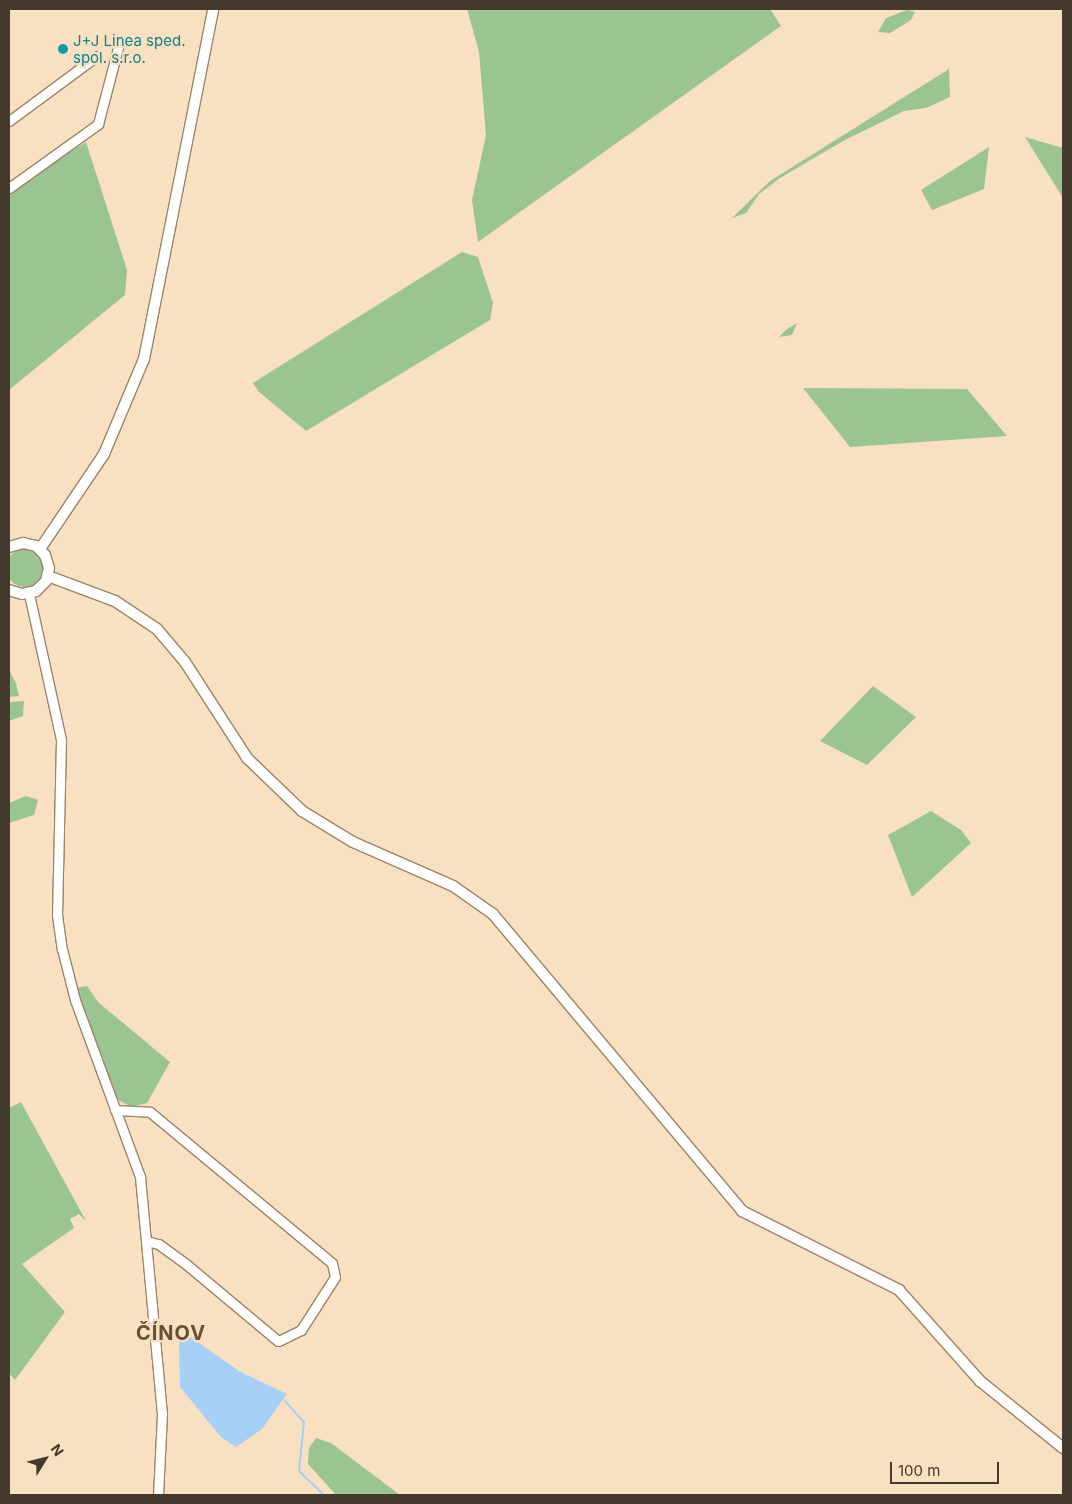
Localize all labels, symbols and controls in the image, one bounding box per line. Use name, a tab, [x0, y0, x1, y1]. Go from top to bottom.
place label: J+J Linea sped. spol. s.r.o.	[73, 31, 185, 66]
marker: J+J Linea sped. spol. s.r.o.	[57, 43, 69, 55]
district label: ČÍNOV	[135, 1321, 207, 1345]
north arrow	[20, 1434, 70, 1484]
text: N	[48, 1441, 68, 1459]
scale bar	[892, 1452, 1001, 1484]
text: 100 m	[898, 1461, 940, 1480]

